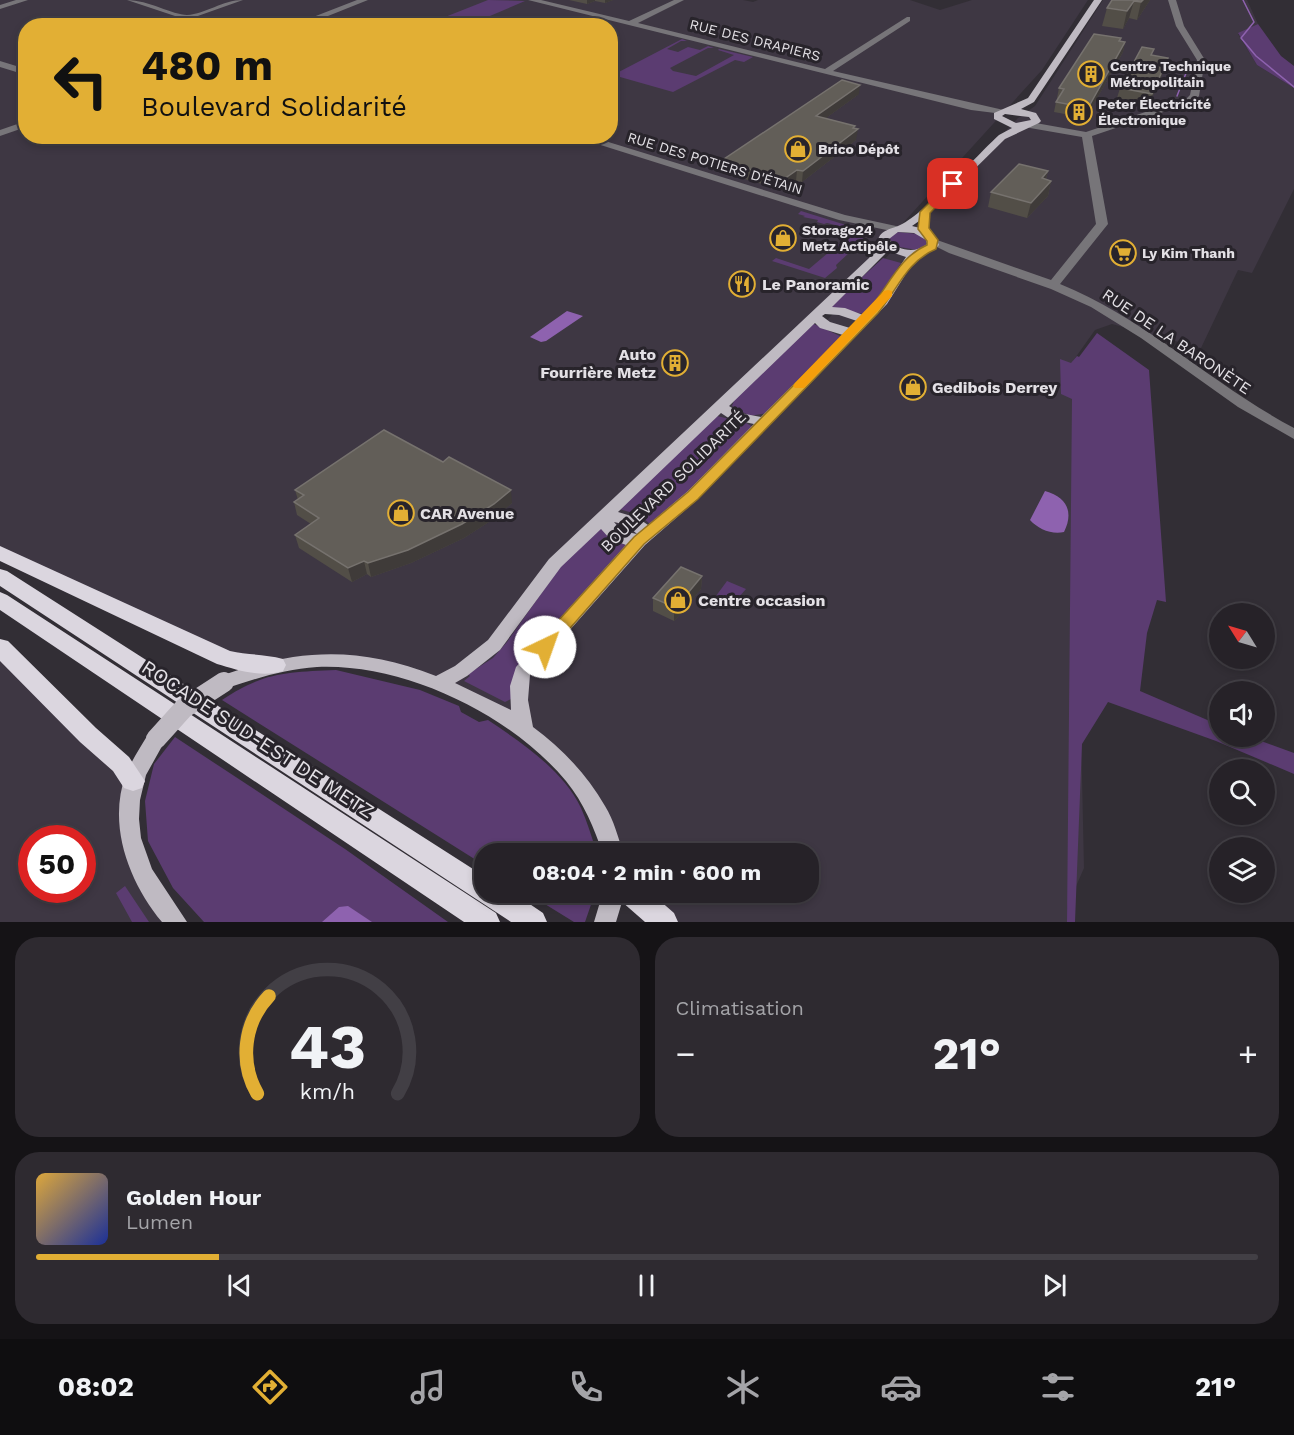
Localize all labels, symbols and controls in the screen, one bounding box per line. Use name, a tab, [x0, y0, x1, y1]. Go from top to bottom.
street label: RUE DES DRAPIERS	[688, 16, 822, 64]
text: 480 m	[141, 41, 273, 90]
icon: left	[42, 42, 120, 120]
place label: Centre Technique Métropolitain	[1110, 58, 1231, 90]
building icon: Centre Technique Métropolitain	[1076, 59, 1106, 89]
text: Boulevard Solidarité	[141, 91, 407, 123]
place label: Peter Électricité Électronique	[1098, 96, 1211, 128]
building icon: Peter Électricité Électronique	[1064, 97, 1094, 127]
street label: RUE DES POTIERS D'ÉTAIN	[626, 129, 804, 197]
shop icon: Brico Dépôt	[783, 134, 813, 164]
place label: Brico Dépôt	[818, 141, 899, 157]
pin	[927, 158, 978, 209]
icon: arrive	[936, 167, 969, 200]
place label: Storage24 Metz Actipôle	[802, 222, 897, 254]
shop icon: Storage24 Metz Actipôle	[768, 223, 798, 253]
supermarket icon: Ly Kim Thanh	[1108, 238, 1138, 268]
place label: Ly Kim Thanh	[1142, 245, 1235, 261]
restaurant icon: Le Panoramic	[727, 269, 757, 299]
place label: Le Panoramic	[762, 275, 870, 294]
street label: RUE DE LA BARONÈTE	[1099, 285, 1255, 398]
place label: Auto Fourrière Metz	[540, 345, 656, 382]
building icon: Auto Fourrière Metz	[660, 348, 690, 378]
shop icon: Gedibois Derrey	[898, 372, 928, 402]
place label: Gedibois Derrey	[932, 378, 1058, 397]
street label: BOULEVARD SOLIDARITÉ	[597, 407, 750, 556]
shop icon: CAR Avenue	[386, 498, 416, 528]
place label: CAR Avenue	[420, 504, 514, 523]
shop icon: Centre occasion	[663, 585, 693, 615]
place label: Centre occasion	[698, 591, 825, 610]
north arrow	[1209, 603, 1275, 669]
map controls	[1209, 603, 1275, 903]
position arrow	[513, 615, 577, 679]
street label: ROCADE SUD-EST DE METZ	[137, 655, 379, 823]
button: sound	[1209, 681, 1275, 747]
button: search	[1209, 759, 1275, 825]
speed limit sign: 50	[18, 825, 96, 903]
button: layers	[1209, 837, 1275, 903]
text: 08:04 · 2 min · 600 m	[532, 860, 761, 885]
text: Climatisation	[676, 996, 804, 1020]
text: 43	[289, 1010, 366, 1083]
text: 21°	[933, 1027, 1001, 1080]
text: −	[676, 1034, 695, 1073]
text: +	[1238, 1034, 1258, 1073]
text: km/h	[300, 1079, 355, 1104]
text: Golden Hour	[126, 1185, 261, 1210]
text: Lumen	[126, 1210, 193, 1234]
icon: previous	[223, 1269, 256, 1302]
icon: pause	[630, 1269, 663, 1302]
icon: next	[1038, 1269, 1071, 1302]
icon: directions	[249, 1366, 291, 1408]
icon: music	[407, 1366, 449, 1408]
icon: phone	[565, 1366, 607, 1408]
icon: climate	[722, 1366, 764, 1408]
icon: car	[880, 1366, 922, 1408]
icon: filters	[1037, 1366, 1079, 1408]
text: 08:02	[58, 1371, 134, 1403]
text: 21°	[1195, 1371, 1236, 1403]

